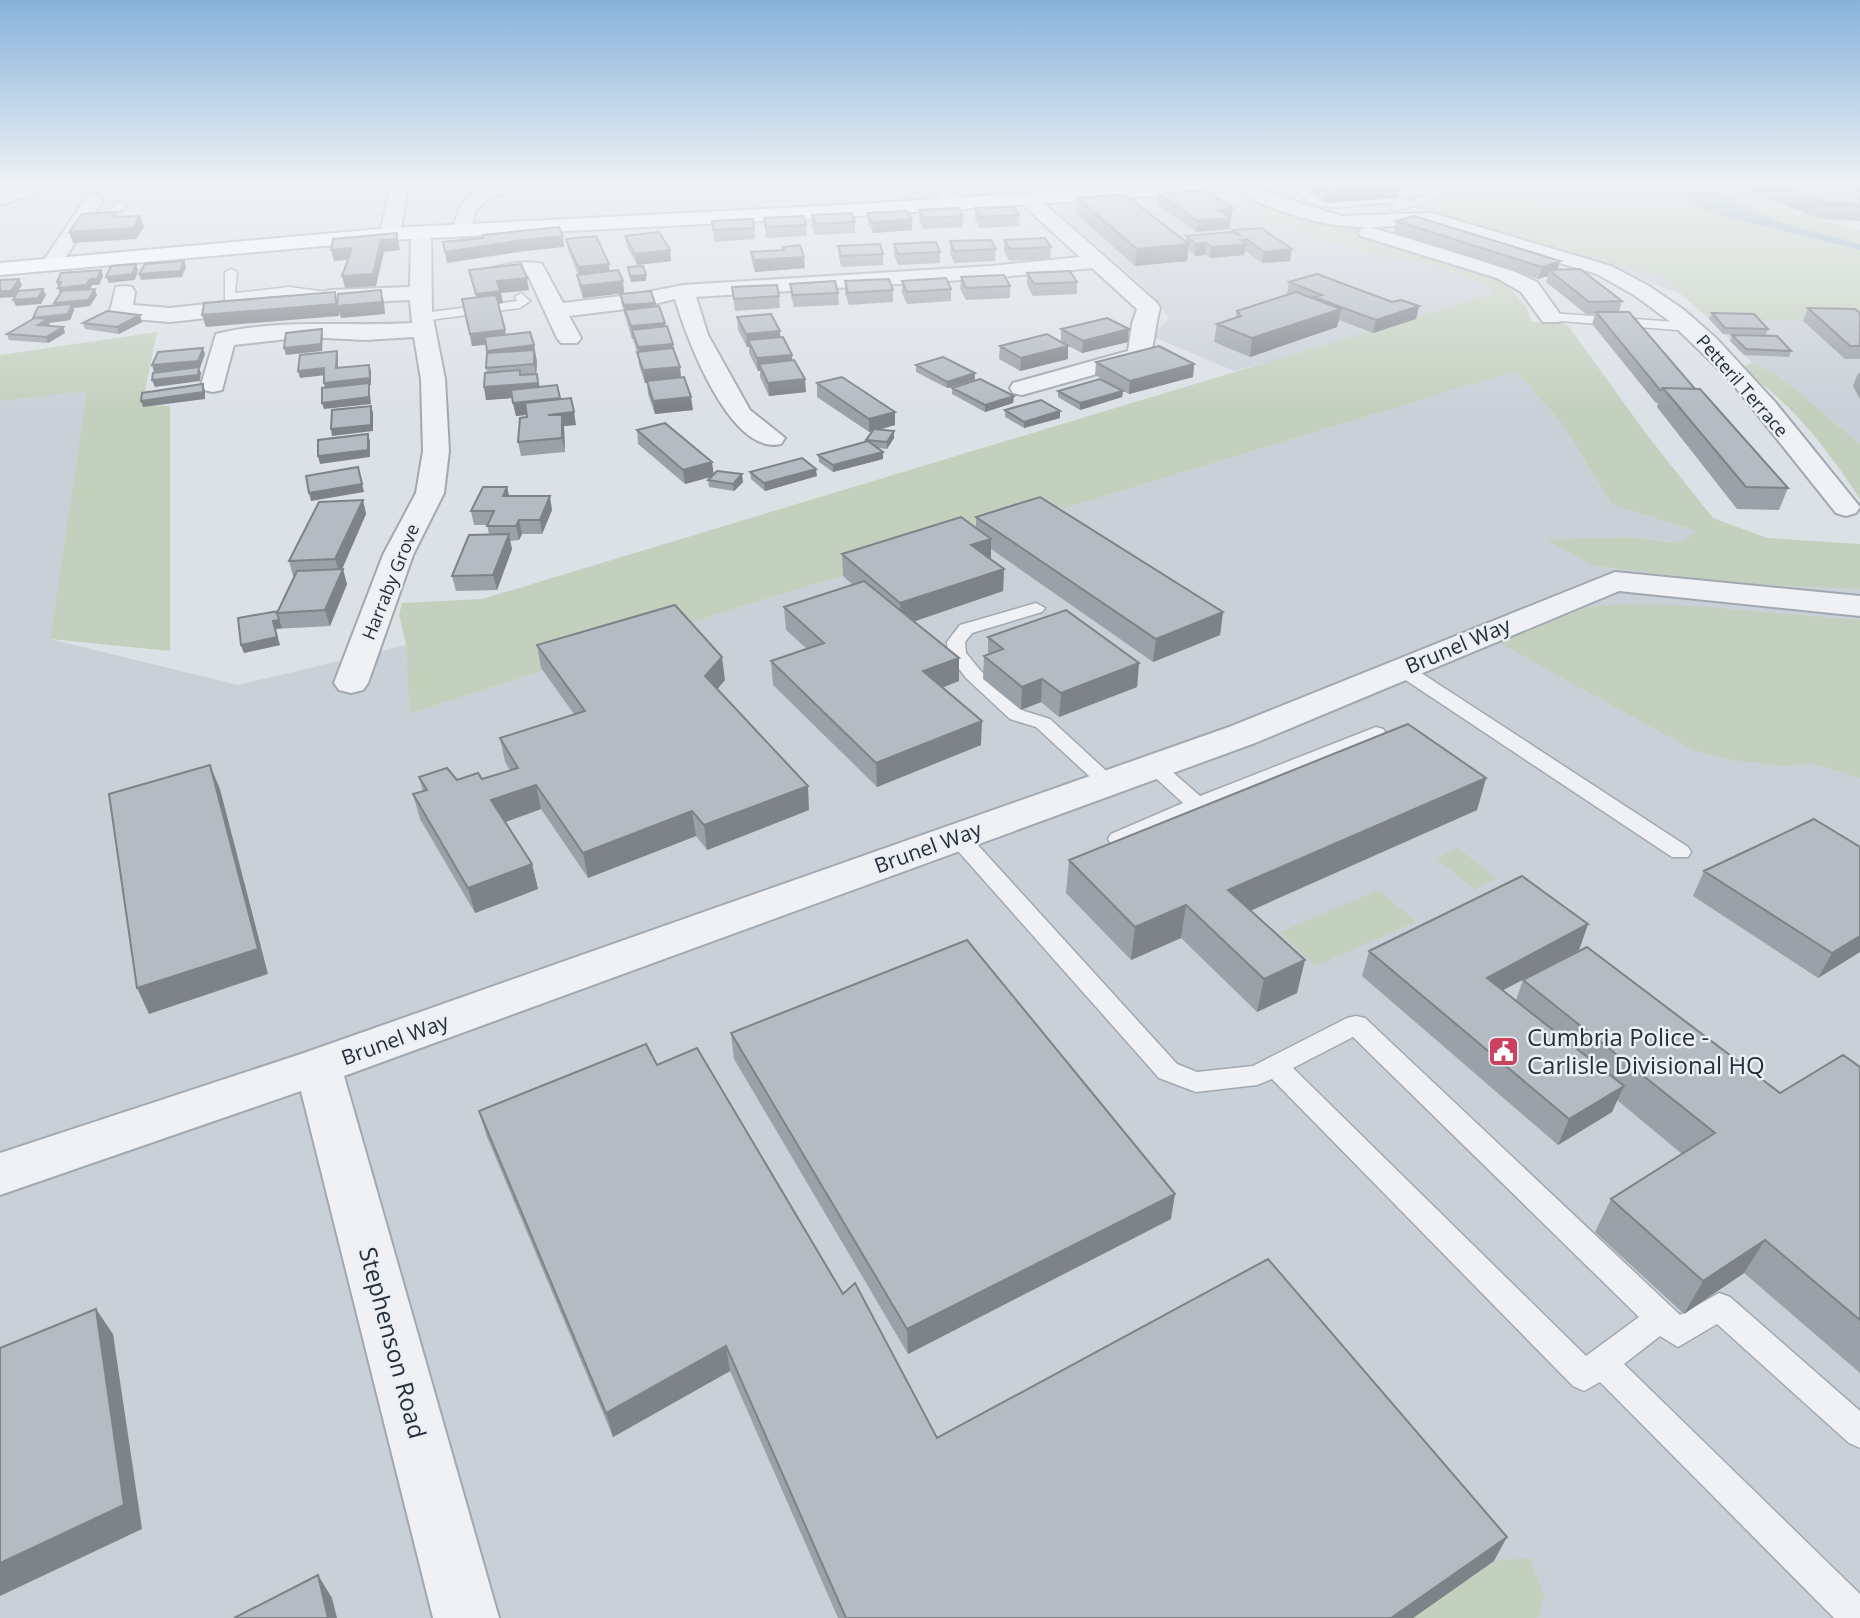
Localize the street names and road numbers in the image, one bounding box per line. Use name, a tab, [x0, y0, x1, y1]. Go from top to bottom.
street label: Petteril Terrace	[1692, 329, 1794, 442]
street label: Harraby Grove	[356, 520, 424, 643]
street label: Brunel Way	[1401, 610, 1515, 680]
street label: Brunel Way	[870, 815, 986, 879]
street label: Brunel Way	[337, 1007, 453, 1071]
street label: Stephenson Road	[352, 1243, 435, 1442]

